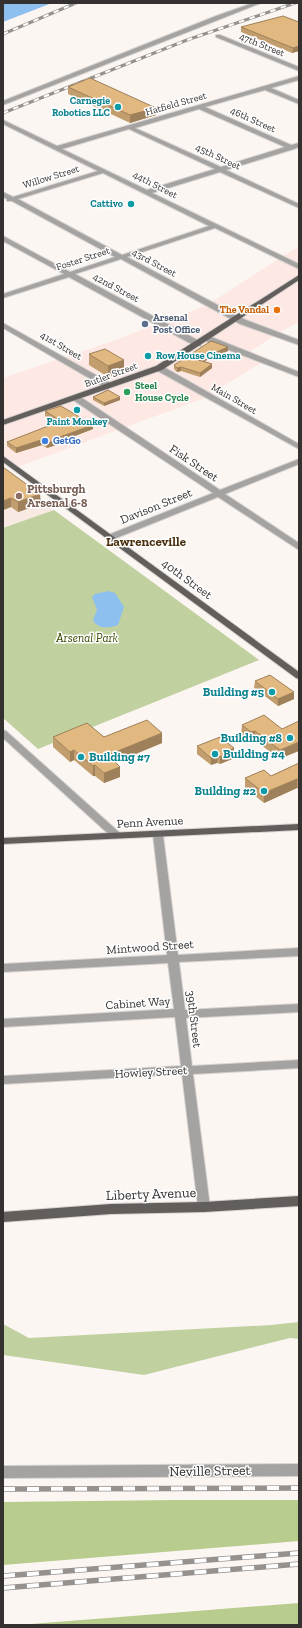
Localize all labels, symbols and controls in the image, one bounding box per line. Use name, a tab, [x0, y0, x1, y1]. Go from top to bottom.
street label: 47th Street	[238, 30, 287, 60]
street label: Hatfield Street	[144, 89, 208, 118]
place label: Carnegie Robotics LLC	[52, 95, 111, 119]
marker: Carnegie Robotics LLC	[113, 102, 123, 112]
street label: 46th Street	[228, 105, 278, 135]
street label: 45th Street	[194, 141, 243, 173]
street label: Willow Street	[21, 163, 81, 191]
street label: 44th Street	[131, 169, 180, 202]
place label: Cattivo	[90, 198, 124, 210]
marker: Cattivo	[126, 199, 136, 209]
street label: Foster Street	[55, 245, 112, 273]
street label: 43rd Street	[130, 246, 179, 280]
street label: 42nd Street	[91, 271, 141, 305]
place label: The Vandal	[220, 304, 269, 316]
marker: The Vandal	[272, 305, 282, 315]
place label: Arsenal Post Office	[153, 312, 200, 336]
marker: Arsenal Post Office	[140, 319, 150, 329]
street label: 41st Street	[38, 329, 84, 363]
place label: Row House Cinema	[156, 350, 240, 362]
marker: Row House Cinema	[143, 351, 153, 361]
street label: Butler Street	[83, 360, 139, 390]
place label: Steel House Cycle	[135, 380, 189, 404]
street label: Main Street	[209, 381, 259, 417]
marker: Steel House Cycle	[122, 387, 132, 397]
marker: Paint Monkey	[72, 405, 82, 415]
place label: Paint Monkey	[46, 416, 108, 428]
place label: GetGo	[53, 435, 81, 447]
marker: GetGo	[40, 436, 50, 446]
street label: Fisk Street	[167, 442, 222, 485]
place label: Pittsburgh Arsenal 6-8	[27, 482, 88, 510]
street label: Davison Street	[118, 485, 194, 527]
marker: Pittsburgh Arsenal 6-8	[14, 491, 24, 501]
district label: Lawrenceville	[106, 534, 187, 549]
street label: 40th Street	[159, 556, 215, 602]
park label: Arsenal Park	[55, 631, 119, 645]
place label: Building #5	[203, 685, 264, 699]
marker: Building #5	[267, 687, 277, 697]
place label: Building #8	[221, 731, 283, 745]
marker: Building #8	[285, 733, 295, 743]
place label: Building #4	[223, 747, 285, 761]
marker: Building #4	[210, 749, 220, 759]
place label: Building #7	[89, 750, 150, 764]
marker: Building #7	[76, 752, 86, 762]
place label: Building #2	[195, 784, 257, 798]
marker: Building #2	[259, 786, 269, 796]
street label: Penn Avenue	[116, 813, 184, 831]
street label: Mintwood Street	[106, 937, 195, 957]
street label: 39th Street	[184, 990, 205, 1049]
street label: Cabinet Way	[105, 994, 172, 1012]
street label: Howley Street	[114, 1063, 188, 1081]
street label: Liberty Avenue	[105, 1184, 197, 1204]
street label: Neville Street	[169, 1462, 252, 1480]

